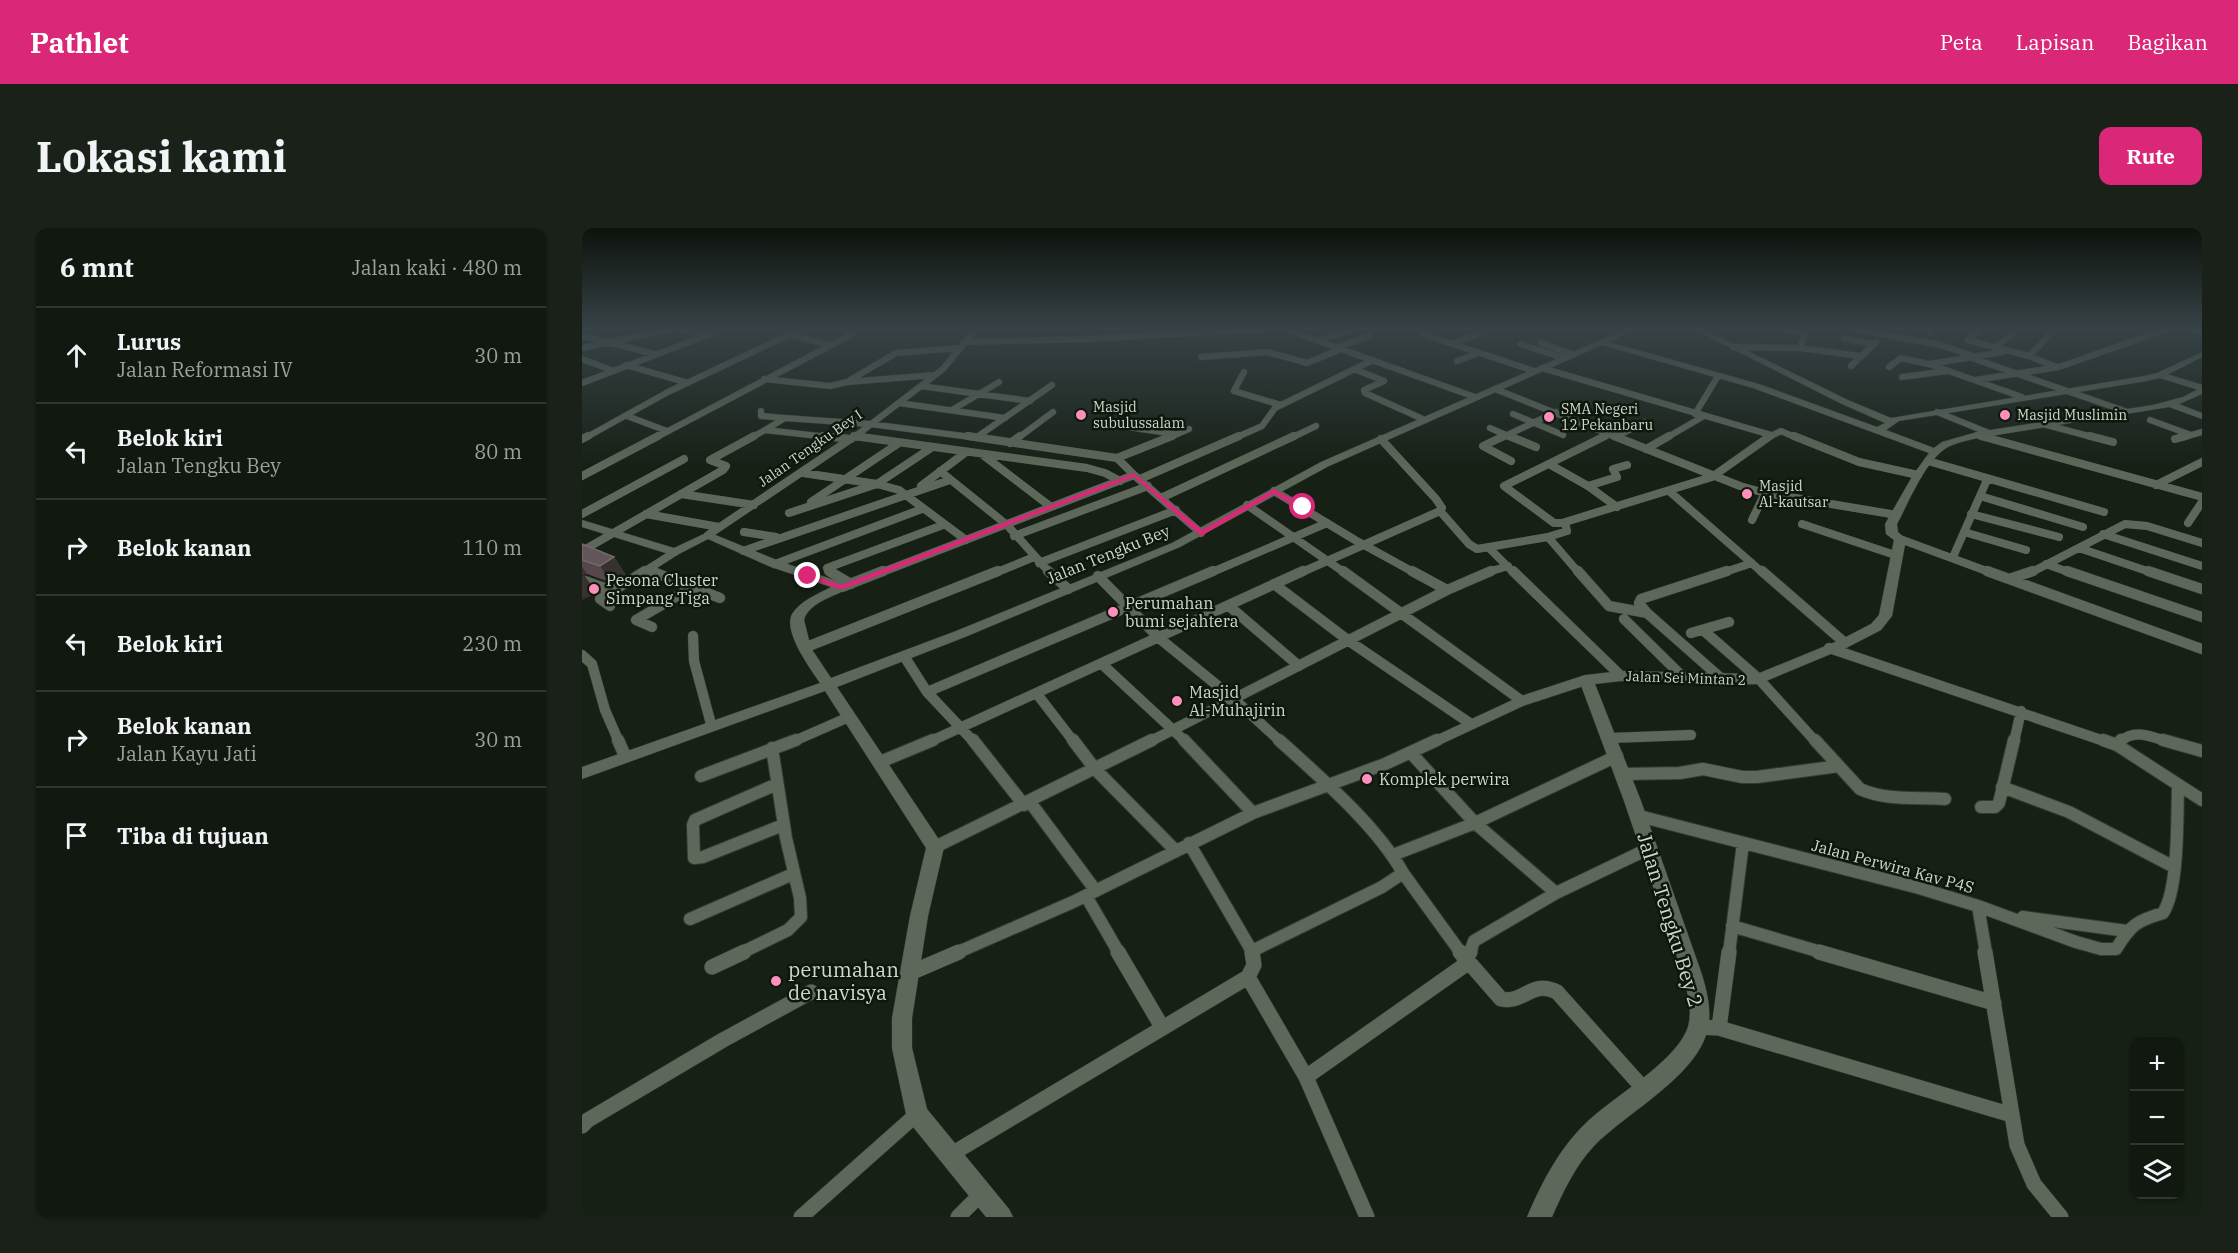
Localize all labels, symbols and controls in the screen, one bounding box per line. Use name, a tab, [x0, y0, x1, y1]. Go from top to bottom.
text: Pathlet	[30, 24, 129, 61]
text: Peta	[1940, 28, 1983, 56]
text: Lapisan	[2016, 28, 2094, 56]
text: Bagikan	[2127, 28, 2208, 56]
button: Rute	[2099, 127, 2202, 185]
text: Lokasi kami	[36, 129, 287, 184]
text: 6 mnt	[60, 250, 134, 284]
text: Jalan kaki · 480 m	[352, 254, 522, 281]
text: Lurus	[117, 327, 181, 356]
icon: ahead	[60, 339, 93, 372]
text: 30 m	[474, 342, 522, 369]
text: Jalan Reformasi IV	[117, 356, 293, 383]
place label: Masjid subulussalam	[1093, 398, 1185, 432]
place label: SMA Negeri 12 Pekanbaru	[1561, 400, 1653, 434]
street label: Jalan Tengku Bey I	[754, 405, 866, 491]
place label: Masjid Muslimin	[2017, 406, 2127, 424]
marker: Masjid subulussalam	[1074, 408, 1088, 422]
marker: Masjid Muslimin	[1998, 408, 2012, 422]
marker: SMA Negeri 12 Pekanbaru	[1542, 410, 1556, 424]
text: Belok kiri	[117, 423, 223, 452]
icon: left	[60, 435, 93, 468]
text: 80 m	[474, 438, 522, 465]
text: Jalan Tengku Bey	[117, 452, 281, 479]
place label: Masjid Al-kautsar	[1759, 477, 1829, 511]
marker: Masjid Al-kautsar	[1740, 487, 1754, 501]
route start	[1289, 493, 1315, 519]
street label: Jalan Tengku Bey	[1043, 520, 1173, 588]
icon: right	[60, 531, 93, 564]
text: Belok kanan	[117, 533, 252, 562]
text: 110 m	[462, 534, 522, 561]
route end	[794, 562, 820, 588]
place label: Pesona Cluster Simpang Tiga	[606, 570, 718, 608]
marker: Pesona Cluster Simpang Tiga	[587, 582, 601, 596]
place label: Perumahan bumi sejahtera	[1125, 593, 1239, 631]
marker: Perumahan bumi sejahtera	[1106, 605, 1120, 619]
icon: left	[60, 627, 93, 660]
text: Belok kiri	[117, 629, 223, 658]
text: 230 m	[462, 630, 522, 657]
street label: Jalan Sei Mintan 2	[1626, 667, 1746, 689]
place label: Masjid Al-Muhajirin	[1189, 682, 1286, 720]
marker: Masjid Al-Muhajirin	[1170, 694, 1184, 708]
text: Belok kanan	[117, 711, 252, 740]
icon: right	[60, 723, 93, 756]
text: 30 m	[474, 726, 522, 753]
text: Jalan Kayu Jati	[117, 740, 257, 767]
place label: Komplek perwira	[1379, 769, 1510, 789]
marker: Komplek perwira	[1360, 772, 1374, 786]
icon: arrive	[60, 819, 93, 852]
text: Tiba di tujuan	[117, 821, 269, 850]
street label: Jalan Tengku Bey 2	[1631, 830, 1710, 1010]
street label: Jalan Perwira Kav P4S	[1810, 835, 1976, 897]
place label: perumahan de navisya	[788, 956, 899, 1006]
marker: perumahan de navisya	[769, 974, 783, 988]
map controls	[2130, 1037, 2184, 1199]
button: +	[2130, 1037, 2184, 1091]
button: −	[2130, 1091, 2184, 1145]
button: layers	[2130, 1145, 2184, 1199]

